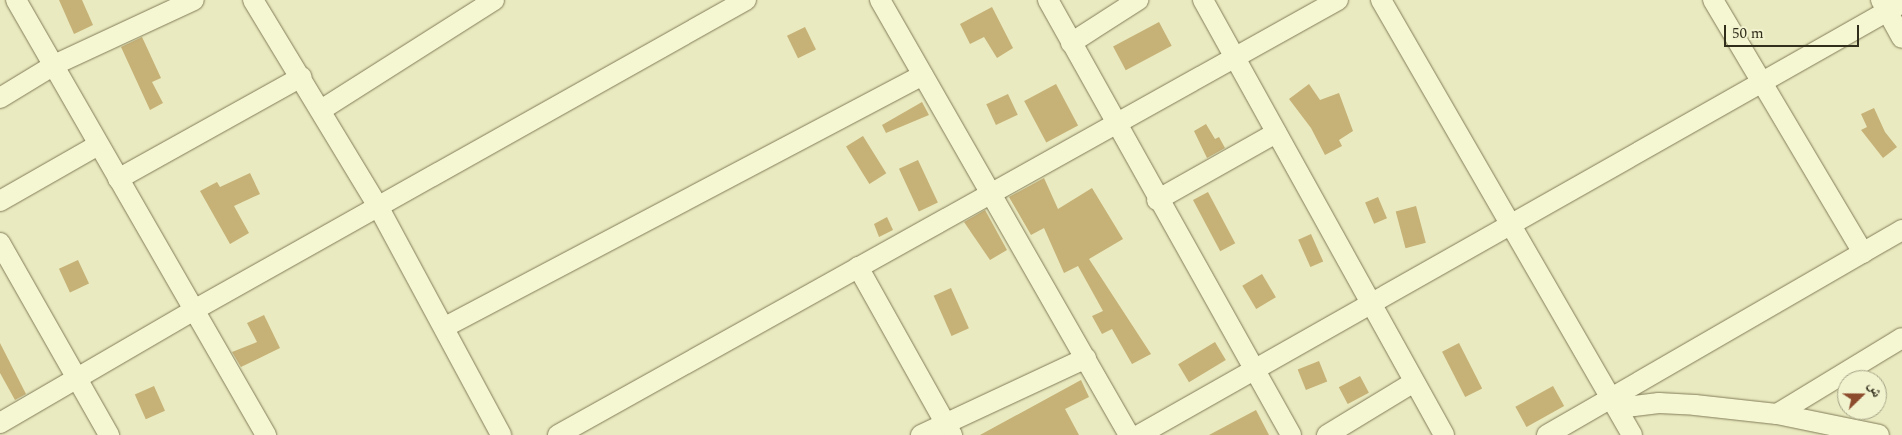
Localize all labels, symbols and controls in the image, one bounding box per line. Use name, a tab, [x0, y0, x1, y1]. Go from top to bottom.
scale bar	[1727, 15, 1862, 47]
text: 50 m	[1732, 22, 1764, 45]
north arrow	[1837, 370, 1887, 420]
text: ش	[1863, 379, 1888, 400]

